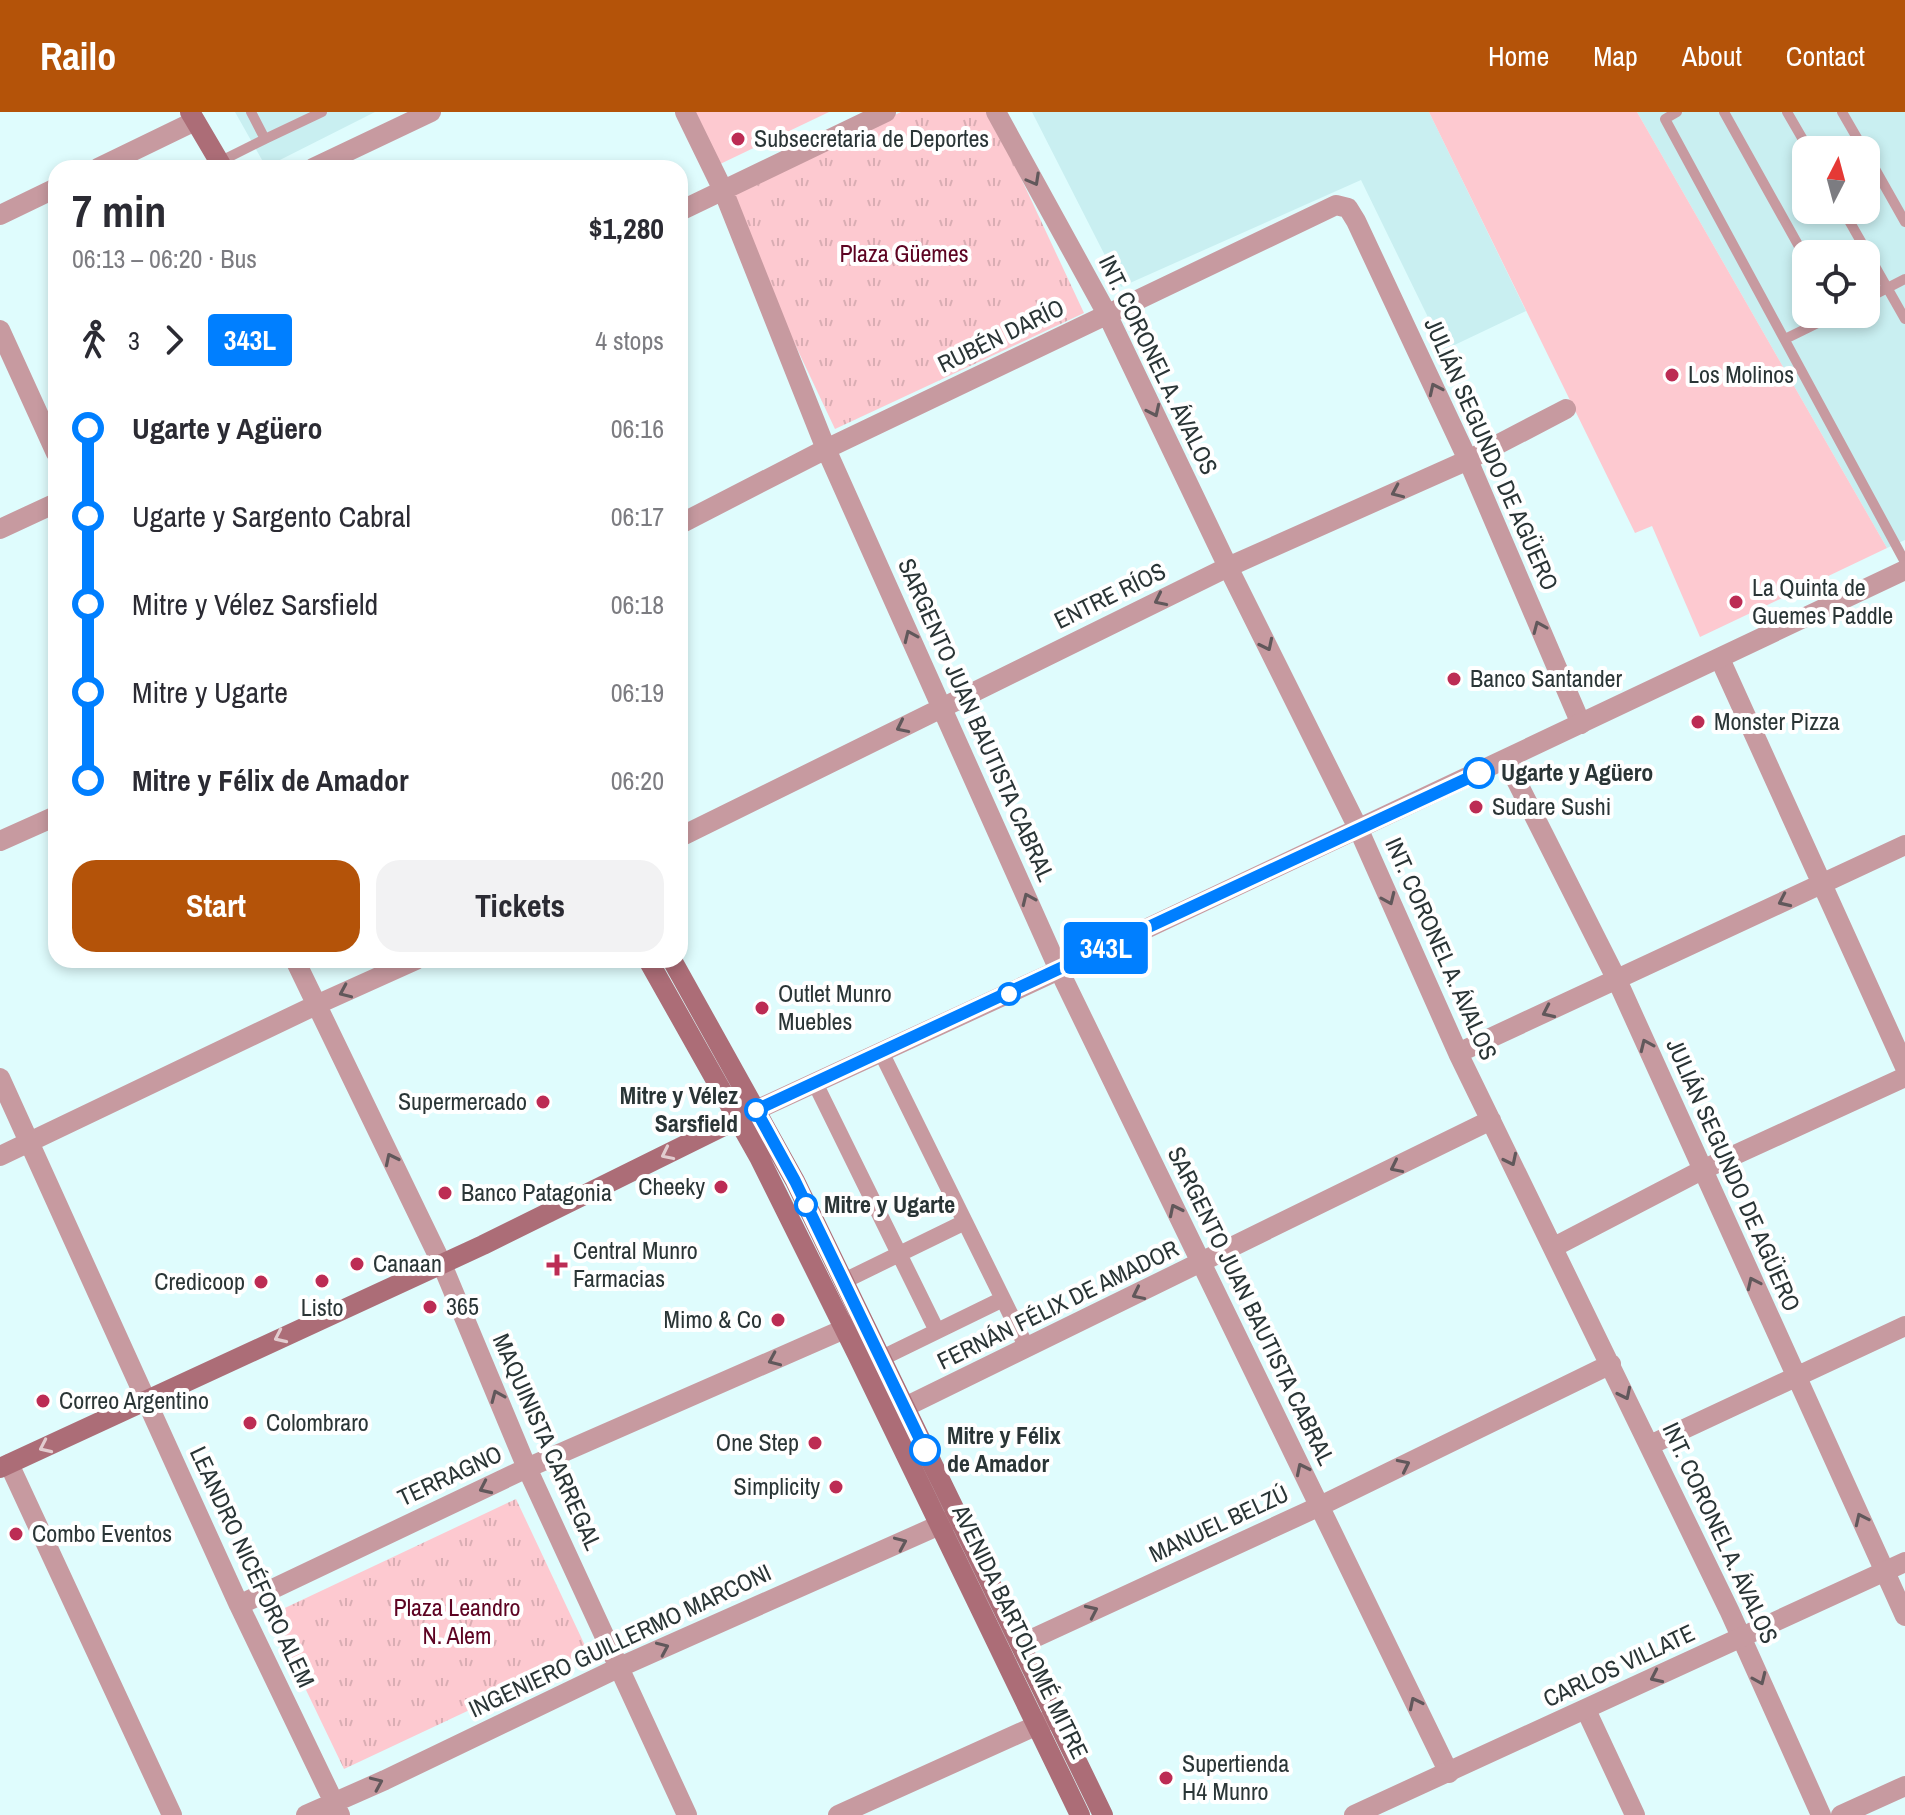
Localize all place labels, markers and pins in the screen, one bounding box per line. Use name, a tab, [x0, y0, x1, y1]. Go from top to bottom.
place label: Subsecretaria de Deportes	[754, 122, 989, 154]
marker: Subsecretaria de Deportes	[729, 130, 747, 148]
place label: Los Molinos	[1688, 358, 1794, 390]
marker: Los Molinos	[1663, 366, 1681, 384]
place label: La Quinta de Guemes Paddle	[1752, 571, 1893, 631]
marker: La Quinta de Guemes Paddle	[1727, 593, 1745, 611]
place label: Banco Santander	[1470, 662, 1623, 694]
marker: Banco Santander	[1445, 670, 1463, 688]
place label: Monster Pizza	[1714, 705, 1840, 737]
marker: Monster Pizza	[1689, 713, 1707, 731]
place label: Ugarte y Agüero	[1501, 756, 1653, 788]
marker: Ugarte y Agüero	[1464, 758, 1494, 788]
place label: Sudare Sushi	[1492, 790, 1611, 822]
marker: Sudare Sushi	[1467, 798, 1485, 816]
place label: Outlet Munro Muebles	[778, 977, 892, 1037]
unlabelled marker	[998, 983, 1020, 1005]
marker: Outlet Munro Muebles	[753, 999, 771, 1017]
place label: Mitre y Vélez Sarsfield	[620, 1079, 738, 1139]
place label: Supermercado	[398, 1085, 527, 1117]
marker: Supermercado	[534, 1093, 552, 1111]
marker: Mitre y Vélez Sarsfield	[745, 1099, 767, 1121]
place label: Cheeky	[638, 1170, 705, 1202]
place label: Banco Patagonia	[461, 1176, 612, 1208]
marker: Cheeky	[712, 1178, 730, 1196]
marker: Banco Patagonia	[436, 1184, 454, 1202]
place label: Mitre y Ugarte	[824, 1188, 955, 1220]
marker: Mitre y Ugarte	[795, 1194, 817, 1216]
place label: Central Munro Farmacias	[573, 1234, 698, 1294]
place label: Canaan	[373, 1247, 442, 1279]
marker: Canaan	[348, 1255, 366, 1273]
marker: Central Munro Farmacias	[548, 1256, 566, 1274]
place label: Credicoop	[154, 1265, 245, 1297]
marker: Listo	[313, 1272, 331, 1290]
marker: Credicoop	[252, 1273, 270, 1291]
place label: 365	[446, 1290, 479, 1322]
place label: Listo	[301, 1291, 343, 1323]
marker: 365	[421, 1298, 439, 1316]
place label: Mimo & Co	[664, 1303, 762, 1335]
marker: Mimo & Co	[769, 1311, 787, 1329]
place label: Correo Argentino	[59, 1384, 209, 1416]
marker: Correo Argentino	[34, 1392, 52, 1410]
place label: Colombraro	[266, 1406, 369, 1438]
marker: Colombraro	[241, 1414, 259, 1432]
place label: Mitre y Félix de Amador	[947, 1419, 1061, 1479]
place label: One Step	[716, 1426, 799, 1458]
marker: One Step	[806, 1434, 824, 1452]
marker: Mitre y Félix de Amador	[910, 1435, 940, 1465]
place label: Simplicity	[734, 1470, 820, 1502]
marker: Simplicity	[827, 1478, 845, 1496]
place label: Combo Eventos	[32, 1517, 172, 1549]
marker: Combo Eventos	[7, 1525, 25, 1543]
place label: Supertienda H4 Munro	[1182, 1747, 1289, 1807]
marker: Supertienda H4 Munro	[1157, 1769, 1175, 1787]

